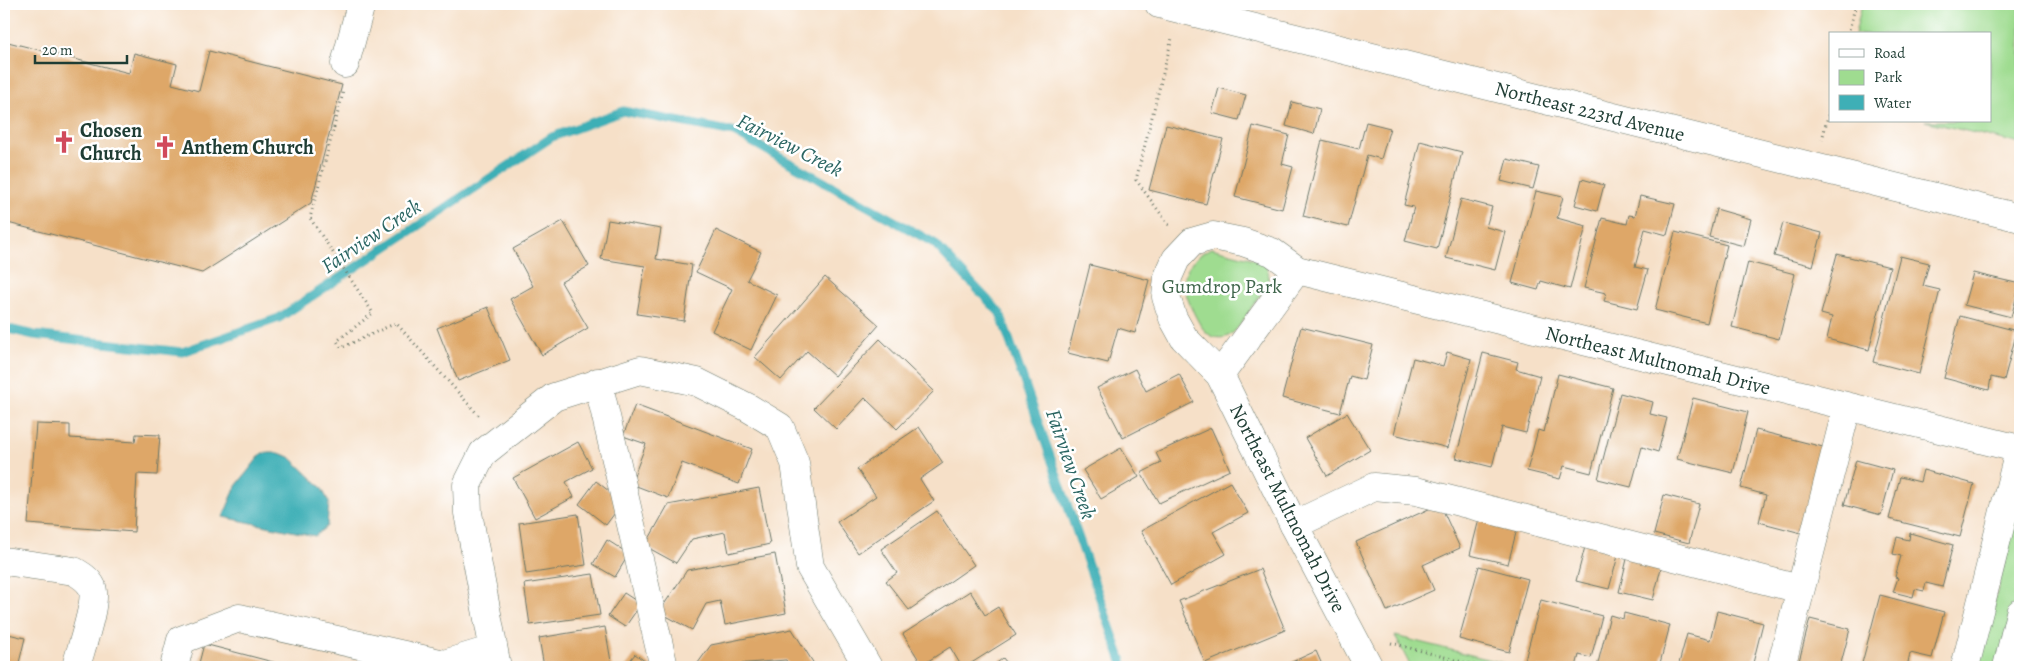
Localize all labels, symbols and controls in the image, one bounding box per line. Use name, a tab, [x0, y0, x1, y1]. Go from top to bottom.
scale bar	[35, 32, 128, 64]
legend	[1829, 32, 1992, 122]
text: 20 m	[42, 40, 73, 60]
text: Road	[1874, 43, 1906, 63]
text: Park	[1874, 67, 1903, 87]
street label: Northeast 223rd Avenue	[1492, 75, 1688, 148]
text: Water	[1873, 93, 1911, 113]
water label: Fairview Creek	[732, 106, 848, 184]
place label: Chosen Church	[80, 117, 142, 167]
church icon: Chosen Church	[51, 129, 77, 155]
church icon: Anthem Church	[152, 134, 178, 160]
place label: Anthem Church	[181, 134, 314, 161]
water label: Fairview Creek	[316, 192, 426, 280]
park label: Gumdrop Park	[1162, 273, 1282, 300]
street label: Northeast Multnomah Drive	[1543, 319, 1773, 402]
street label: Northeast Multnomah Drive	[1223, 399, 1352, 617]
water label: Fairview Creek	[1039, 405, 1103, 523]

